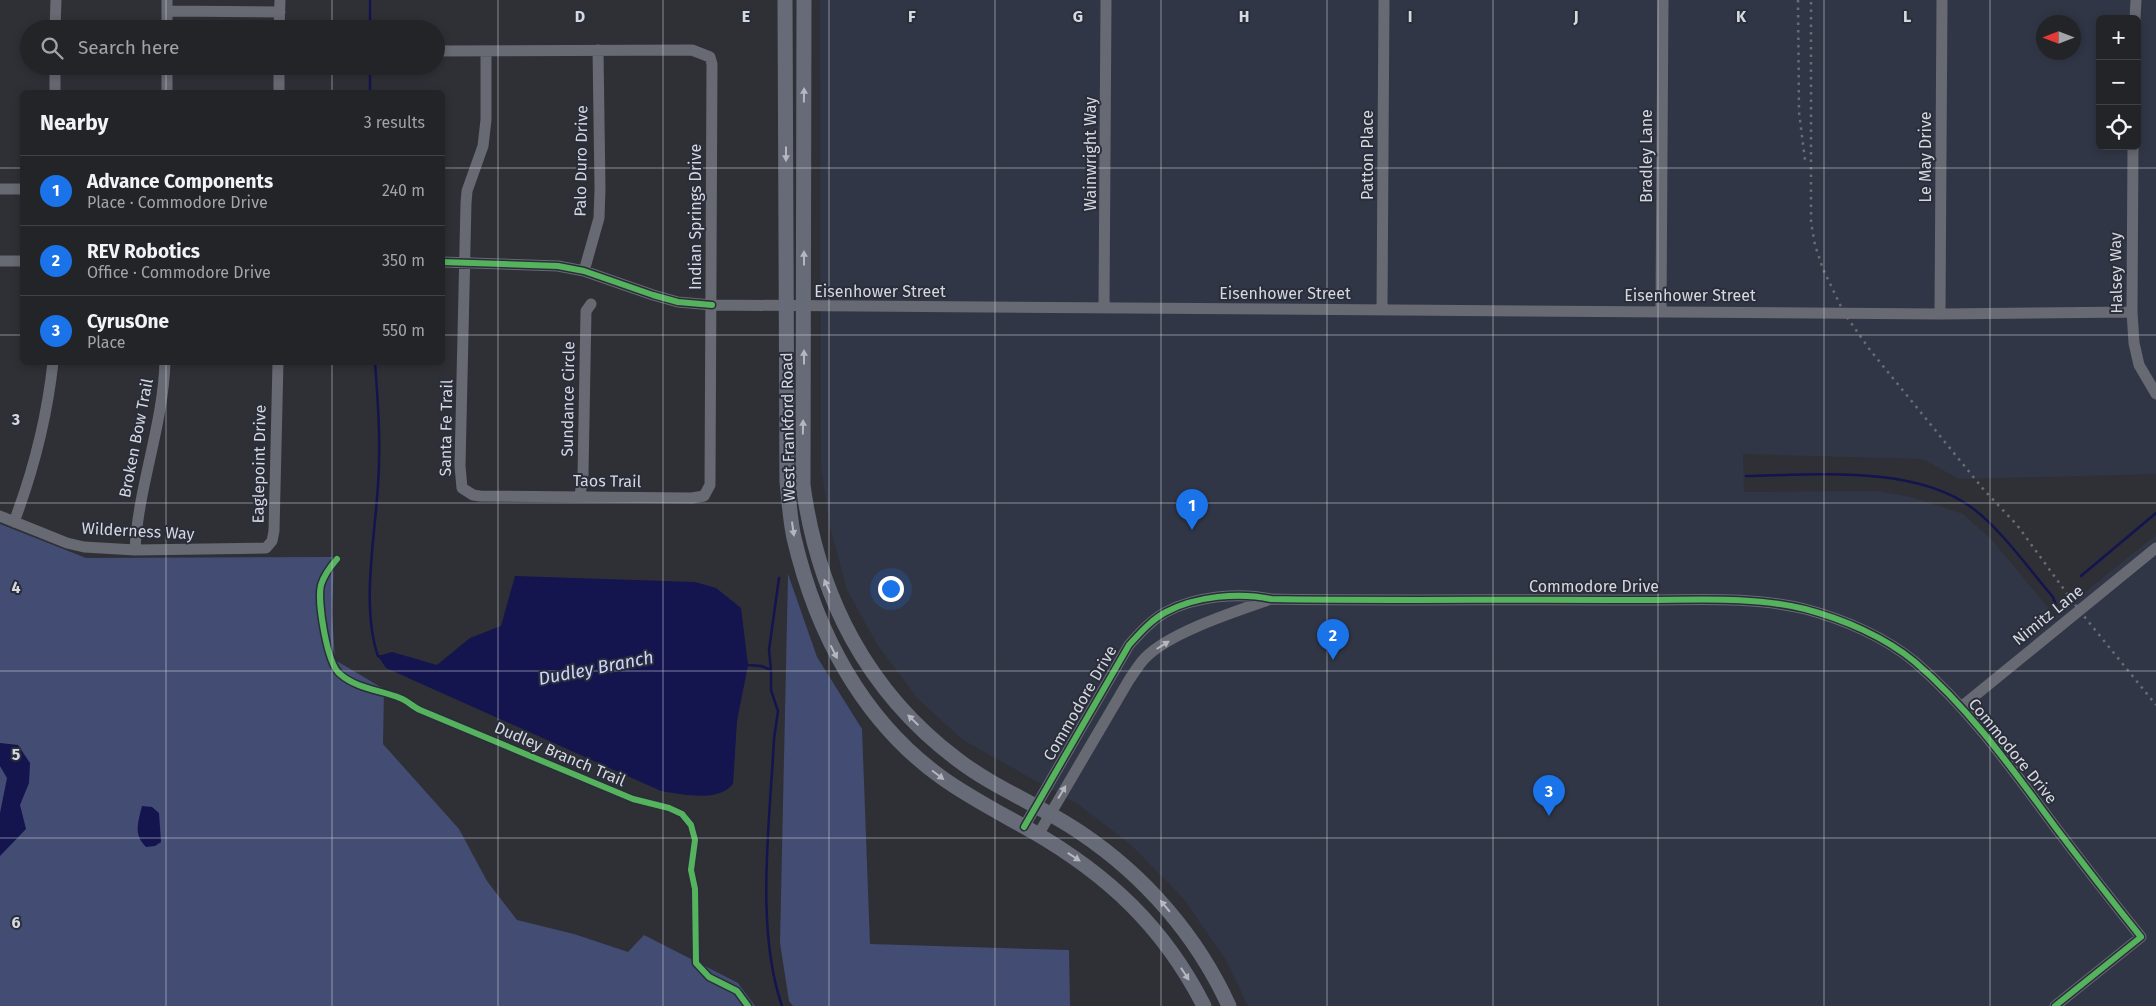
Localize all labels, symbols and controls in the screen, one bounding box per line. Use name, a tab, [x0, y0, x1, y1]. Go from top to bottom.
text: D	[575, 7, 585, 26]
text: E	[742, 7, 750, 26]
text: F	[908, 7, 916, 26]
text: G	[1073, 7, 1083, 26]
text: H	[1239, 7, 1249, 26]
text: I	[1408, 7, 1412, 26]
text: J	[1572, 7, 1579, 26]
text: K	[1736, 7, 1747, 26]
text: L	[1903, 7, 1911, 26]
north arrow	[2036, 15, 2081, 60]
map controls	[2096, 15, 2141, 150]
button: +	[2096, 15, 2141, 60]
search box	[20, 20, 445, 75]
icon: search	[38, 34, 66, 62]
text: Search here	[78, 36, 179, 59]
button: −	[2096, 60, 2141, 105]
one-way arrow	[800, 87, 808, 103]
street label: Wainwright Way	[1081, 97, 1100, 211]
street label: Palo Duro Drive	[571, 105, 591, 217]
button: locate	[2096, 105, 2141, 150]
street label: Bradley Lane	[1637, 109, 1656, 203]
text: Nearby	[40, 110, 108, 136]
street label: Patton Place	[1358, 110, 1377, 200]
street label: Le May Drive	[1916, 111, 1935, 203]
text: 3 results	[364, 113, 425, 132]
street label: Indian Springs Drive	[686, 144, 705, 290]
one-way arrow	[782, 146, 790, 162]
text: Advance Components	[87, 170, 273, 193]
text: 1	[52, 181, 60, 200]
text: 240 m	[382, 181, 425, 200]
text: Place · Commodore Drive	[87, 193, 268, 212]
street label: Halsey Way	[2106, 232, 2126, 314]
text: REV Robotics	[87, 240, 200, 263]
one-way arrow	[800, 249, 808, 265]
text: 2	[52, 251, 60, 270]
text: 350 m	[382, 251, 425, 270]
text: Office · Commodore Drive	[87, 263, 271, 282]
street label: Eisenhower Street	[814, 282, 946, 301]
street label: Eisenhower Street	[1219, 284, 1351, 303]
street label: Eisenhower Street	[1624, 286, 1756, 305]
text: CyrusOne	[87, 310, 169, 333]
text: 3	[52, 321, 60, 340]
text: 550 m	[382, 321, 425, 340]
text: Place	[87, 333, 126, 352]
street label: Sundance Circle	[557, 341, 579, 457]
one-way arrow	[800, 349, 808, 365]
street label: West Frankford Road	[777, 352, 799, 502]
street label: Broken Bow Trail	[115, 376, 157, 499]
street label: Santa Fe Trail	[436, 379, 456, 477]
street label: Eaglepoint Drive	[248, 404, 270, 524]
text: 3	[11, 410, 20, 429]
one-way arrow	[799, 418, 807, 434]
street label: Taos Trail	[573, 471, 642, 491]
pin: 1	[1176, 489, 1208, 530]
street label: Wilderness Way	[81, 519, 195, 543]
one-way arrow	[789, 522, 797, 538]
your location	[878, 576, 904, 602]
street label: Commodore Drive	[1529, 577, 1659, 596]
text: 4	[11, 578, 21, 597]
one-way arrow	[823, 579, 831, 593]
street label: Nimitz Lane	[2009, 581, 2087, 649]
pin: 2	[1317, 619, 1349, 660]
one-way arrow	[1156, 641, 1169, 650]
street label: Commodore Drive	[1039, 642, 1121, 764]
one-way arrow	[830, 645, 838, 659]
water label: Dudley Branch	[536, 646, 656, 690]
street label: Commodore Drive	[1965, 695, 2061, 807]
one-way arrow	[907, 714, 919, 726]
street label: Dudley Branch Trail	[492, 718, 629, 790]
text: 5	[12, 745, 21, 764]
one-way arrow	[931, 770, 945, 780]
pin: 3	[1533, 775, 1565, 816]
one-way arrow	[1058, 786, 1067, 799]
one-way arrow	[1068, 852, 1081, 862]
one-way arrow	[1159, 900, 1170, 913]
text: 6	[11, 913, 21, 932]
one-way arrow	[1180, 967, 1190, 980]

